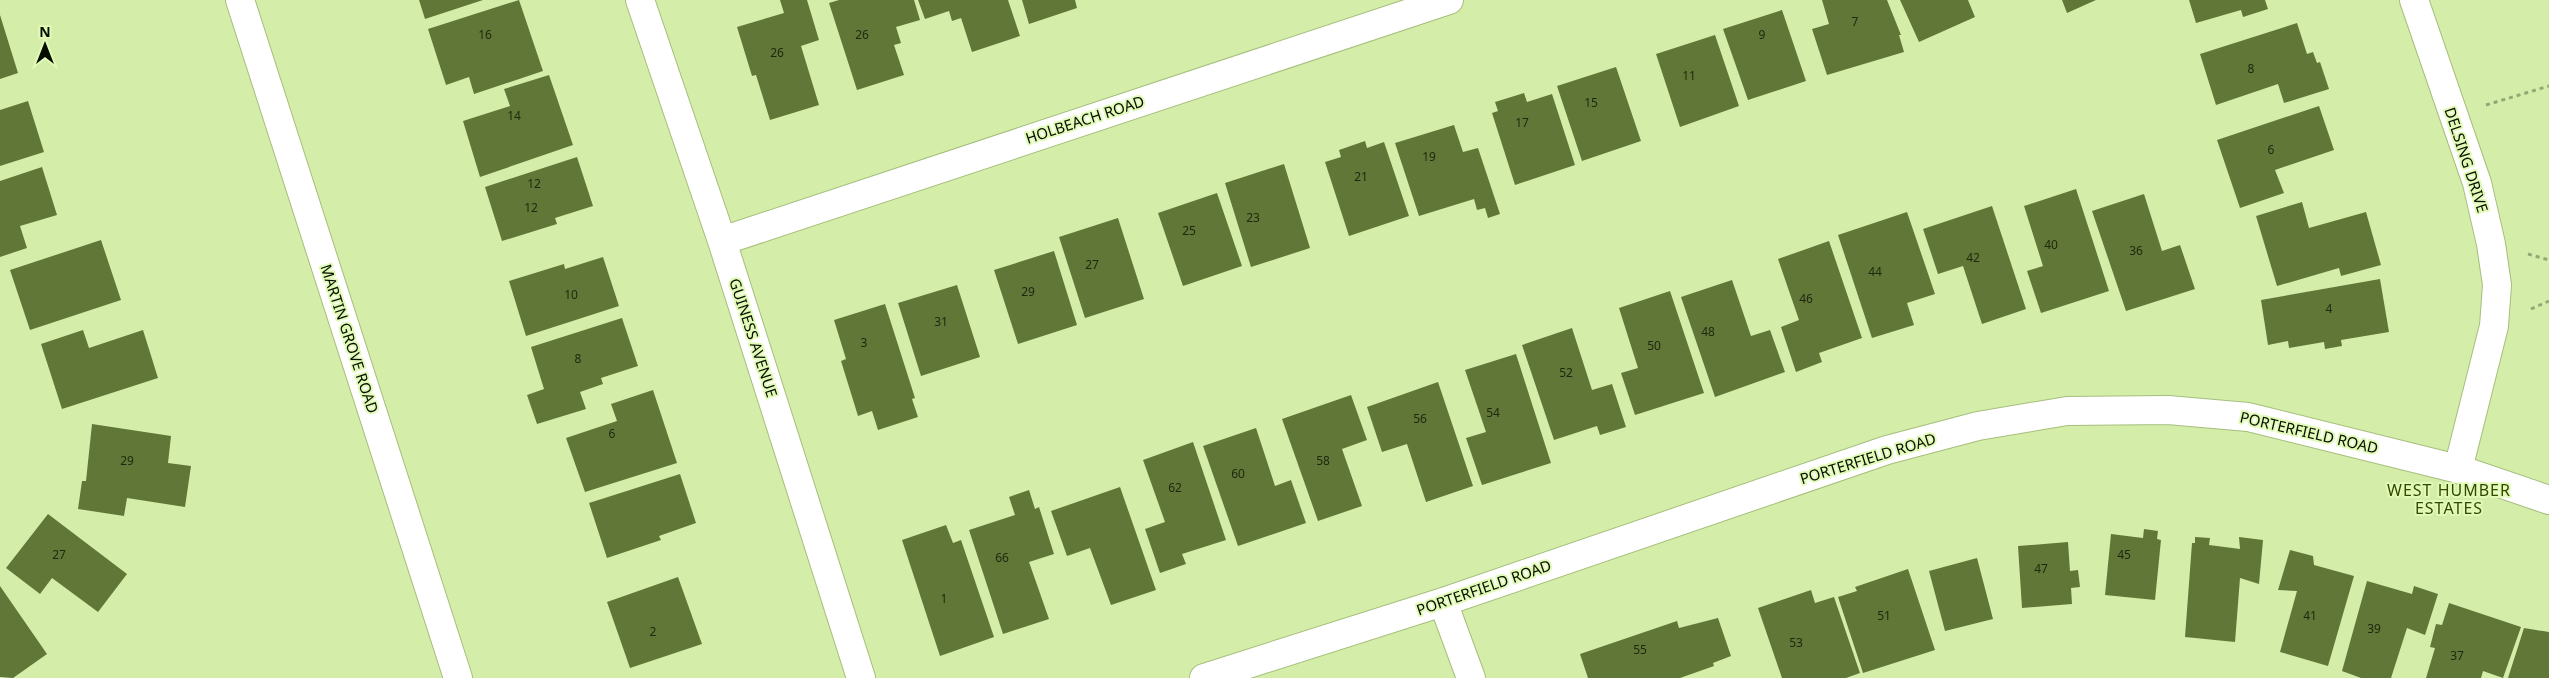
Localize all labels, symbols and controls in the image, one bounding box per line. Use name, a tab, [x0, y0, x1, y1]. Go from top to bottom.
house number: 7	[1852, 13, 1859, 30]
north arrow	[20, 20, 70, 70]
text: N	[39, 22, 51, 41]
house number: 16	[478, 26, 492, 43]
house number: 26	[855, 26, 869, 43]
house number: 9	[1759, 26, 1766, 43]
house number: 26	[770, 44, 784, 61]
house number: 8	[2248, 60, 2255, 77]
house number: 11	[1682, 67, 1696, 84]
street label: HOLBEACH ROAD	[1023, 90, 1147, 148]
house number: 15	[1584, 94, 1598, 111]
street label: DELSING DRIVE	[2441, 105, 2493, 215]
house number: 14	[507, 107, 521, 124]
house number: 17	[1515, 114, 1529, 131]
house number: 6	[2268, 141, 2275, 158]
house number: 19	[1422, 148, 1436, 165]
house number: 21	[1354, 168, 1368, 185]
house number: 12	[527, 175, 541, 192]
house number: 12	[524, 199, 538, 216]
house number: 23	[1246, 209, 1260, 226]
house number: 25	[1182, 222, 1196, 239]
house number: 40	[2044, 236, 2058, 253]
house number: 36	[2129, 242, 2143, 259]
house number: 42	[1966, 249, 1980, 266]
house number: 27	[1085, 256, 1099, 273]
street label: MARTIN GROVE ROAD	[316, 262, 384, 416]
house number: 44	[1868, 263, 1882, 280]
street label: GUINESS AVENUE	[725, 276, 783, 400]
house number: 29	[1021, 283, 1035, 300]
house number: 10	[564, 286, 578, 303]
house number: 46	[1799, 290, 1813, 307]
house number: 4	[2326, 300, 2333, 317]
house number: 31	[934, 313, 948, 330]
house number: 48	[1701, 323, 1715, 340]
house number: 3	[861, 334, 868, 351]
house number: 50	[1647, 337, 1661, 354]
house number: 8	[575, 350, 582, 367]
house number: 52	[1559, 364, 1573, 381]
house number: 54	[1486, 404, 1500, 421]
street label: PORTERFIELD ROAD	[2238, 406, 2380, 458]
house number: 56	[1413, 410, 1427, 427]
house number: 6	[609, 425, 616, 442]
street label: PORTERFIELD ROAD	[1797, 428, 1938, 488]
house number: 29	[120, 452, 134, 469]
house number: 58	[1316, 452, 1330, 469]
house number: 60	[1231, 465, 1245, 482]
house number: 62	[1168, 479, 1182, 496]
district label: WEST HUMBER ESTATES	[2387, 479, 2511, 519]
house number: 27	[52, 546, 66, 563]
house number: 45	[2117, 546, 2131, 563]
house number: 66	[995, 549, 1009, 566]
street label: PORTERFIELD ROAD	[1414, 555, 1554, 620]
house number: 47	[2034, 560, 2048, 577]
house number: 1	[941, 590, 947, 607]
house number: 51	[1877, 607, 1891, 624]
house number: 41	[2303, 607, 2317, 624]
house number: 39	[2367, 620, 2381, 637]
house number: 2	[650, 623, 657, 640]
house number: 53	[1789, 634, 1803, 651]
house number: 55	[1633, 641, 1647, 658]
house number: 37	[2450, 647, 2464, 664]

